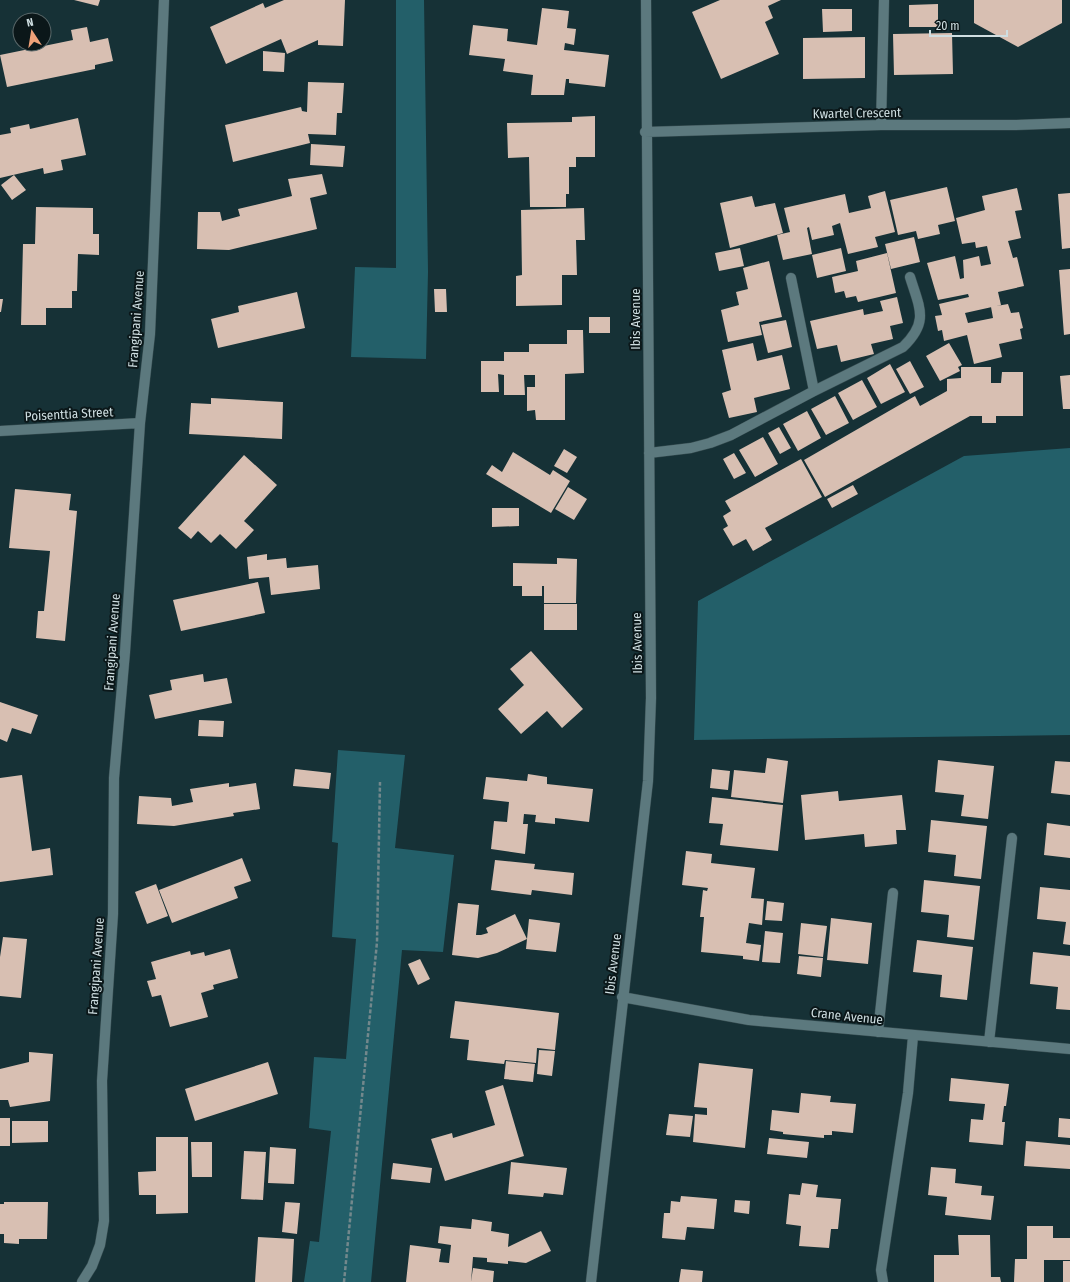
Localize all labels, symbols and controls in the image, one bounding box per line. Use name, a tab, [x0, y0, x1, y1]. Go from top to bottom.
north arrow	[12, 12, 52, 52]
scale bar	[930, 12, 1007, 38]
text: N	[25, 16, 35, 30]
text: 20 m	[936, 19, 960, 33]
street label: Kwartel Crescent	[813, 105, 902, 121]
street label: Frangipani Avenue	[125, 270, 147, 368]
street label: Ibis Avenue	[628, 288, 643, 350]
street label: Poisenttia Street	[24, 404, 114, 424]
street label: Frangipani Avenue	[101, 593, 123, 691]
street label: Ibis Avenue	[629, 612, 645, 674]
street label: Frangipani Avenue	[85, 917, 107, 1015]
street label: Ibis Avenue	[602, 933, 624, 995]
street label: Crane Avenue	[810, 1005, 884, 1027]

